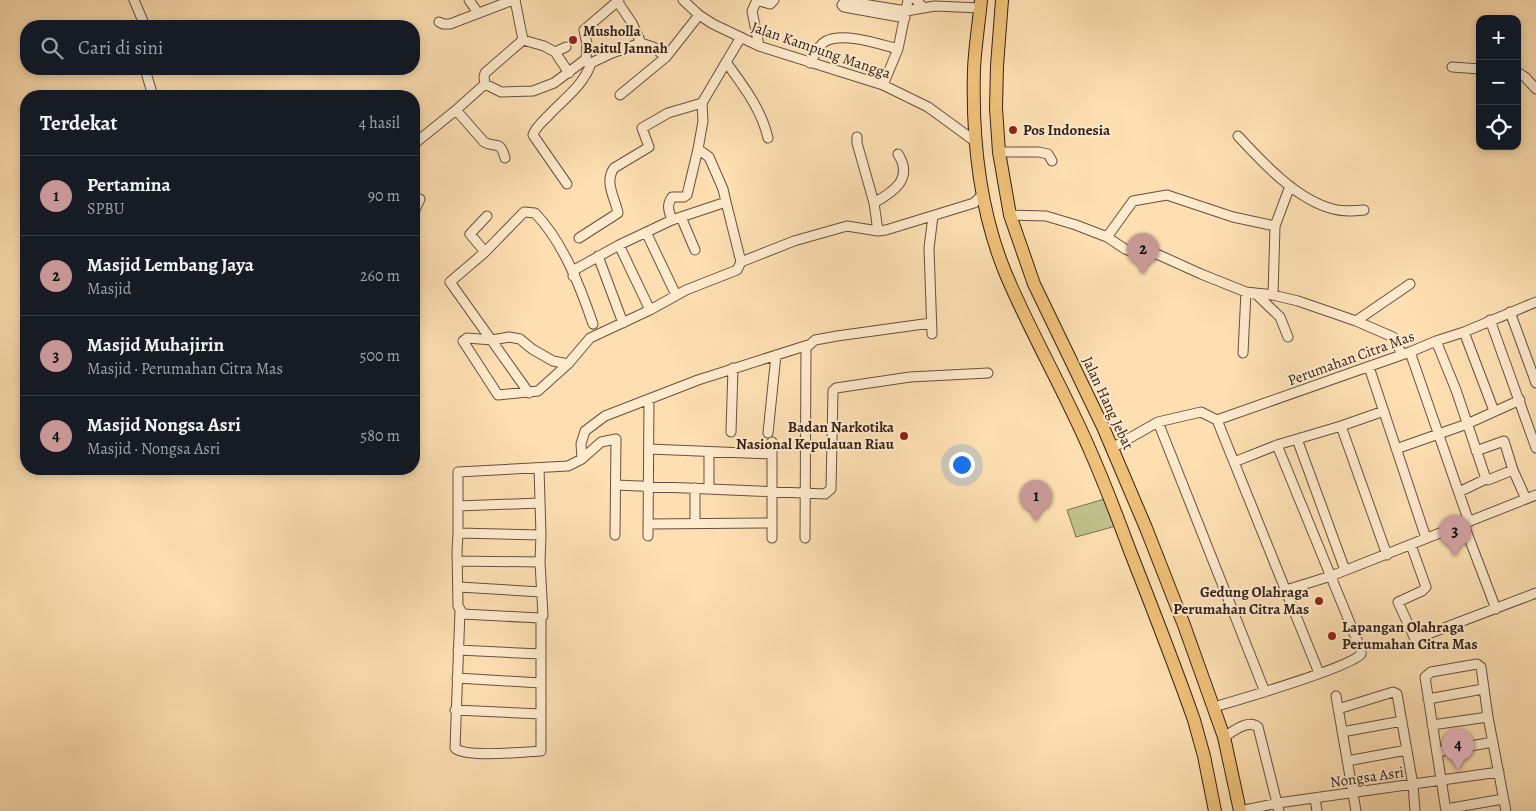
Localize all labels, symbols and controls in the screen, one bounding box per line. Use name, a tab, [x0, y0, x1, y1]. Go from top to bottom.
map controls	[1476, 15, 1521, 150]
button: +	[1476, 15, 1521, 60]
street label: Jalan Kampung Mangga	[749, 17, 893, 83]
search box	[20, 20, 420, 75]
place label: Musholla Baitul Jannah	[583, 21, 668, 58]
icon: search	[38, 34, 66, 62]
marker: Musholla Baitul Jannah	[567, 34, 579, 46]
text: Cari di sini	[78, 35, 163, 61]
button: −	[1476, 60, 1521, 105]
button: locate	[1476, 105, 1521, 150]
text: Terdekat	[40, 109, 118, 137]
text: 4 hasil	[359, 112, 400, 134]
place label: Pos Indonesia	[1023, 120, 1111, 140]
marker: Pos Indonesia	[1007, 124, 1019, 136]
text: Pertamina	[87, 172, 171, 198]
text: 1	[53, 185, 59, 207]
text: 90 m	[368, 185, 400, 207]
text: SPBU	[87, 198, 125, 220]
pin: 2	[1127, 233, 1159, 274]
text: Masjid Lembang Jaya	[87, 252, 254, 278]
text: 2	[52, 265, 60, 287]
text: 260 m	[360, 265, 400, 287]
text: Masjid	[87, 278, 131, 300]
street label: Perumahan Citra Mas	[1285, 326, 1417, 390]
text: Masjid Muhajirin	[87, 332, 224, 358]
text: 3	[53, 345, 59, 367]
text: 500 m	[360, 345, 400, 367]
street label: Jalan Hang Jebat	[1078, 353, 1138, 453]
text: Masjid · Perumahan Citra Mas	[87, 358, 283, 380]
text: Masjid Nongsa Asri	[87, 412, 241, 438]
place label: Badan Narkotika Nasional Kepulauan Riau	[736, 417, 895, 454]
text: 4	[52, 425, 60, 447]
text: 580 m	[360, 425, 400, 447]
marker: Badan Narkotika Nasional Kepulauan Riau	[898, 430, 910, 442]
text: Masjid · Nongsa Asri	[87, 438, 220, 460]
your location	[949, 452, 975, 478]
pin: 1	[1020, 480, 1052, 521]
pin: 3	[1439, 515, 1471, 556]
place label: Gedung Olahraga Perumahan Citra Mas	[1173, 582, 1310, 619]
marker: Gedung Olahraga Perumahan Citra Mas	[1313, 595, 1325, 607]
place label: Lapangan Olahraga Perumahan Citra Mas	[1342, 617, 1478, 654]
marker: Lapangan Olahraga Perumahan Citra Mas	[1326, 630, 1338, 642]
pin: 4	[1442, 729, 1474, 770]
street label: Nongsa Asri	[1329, 762, 1405, 792]

